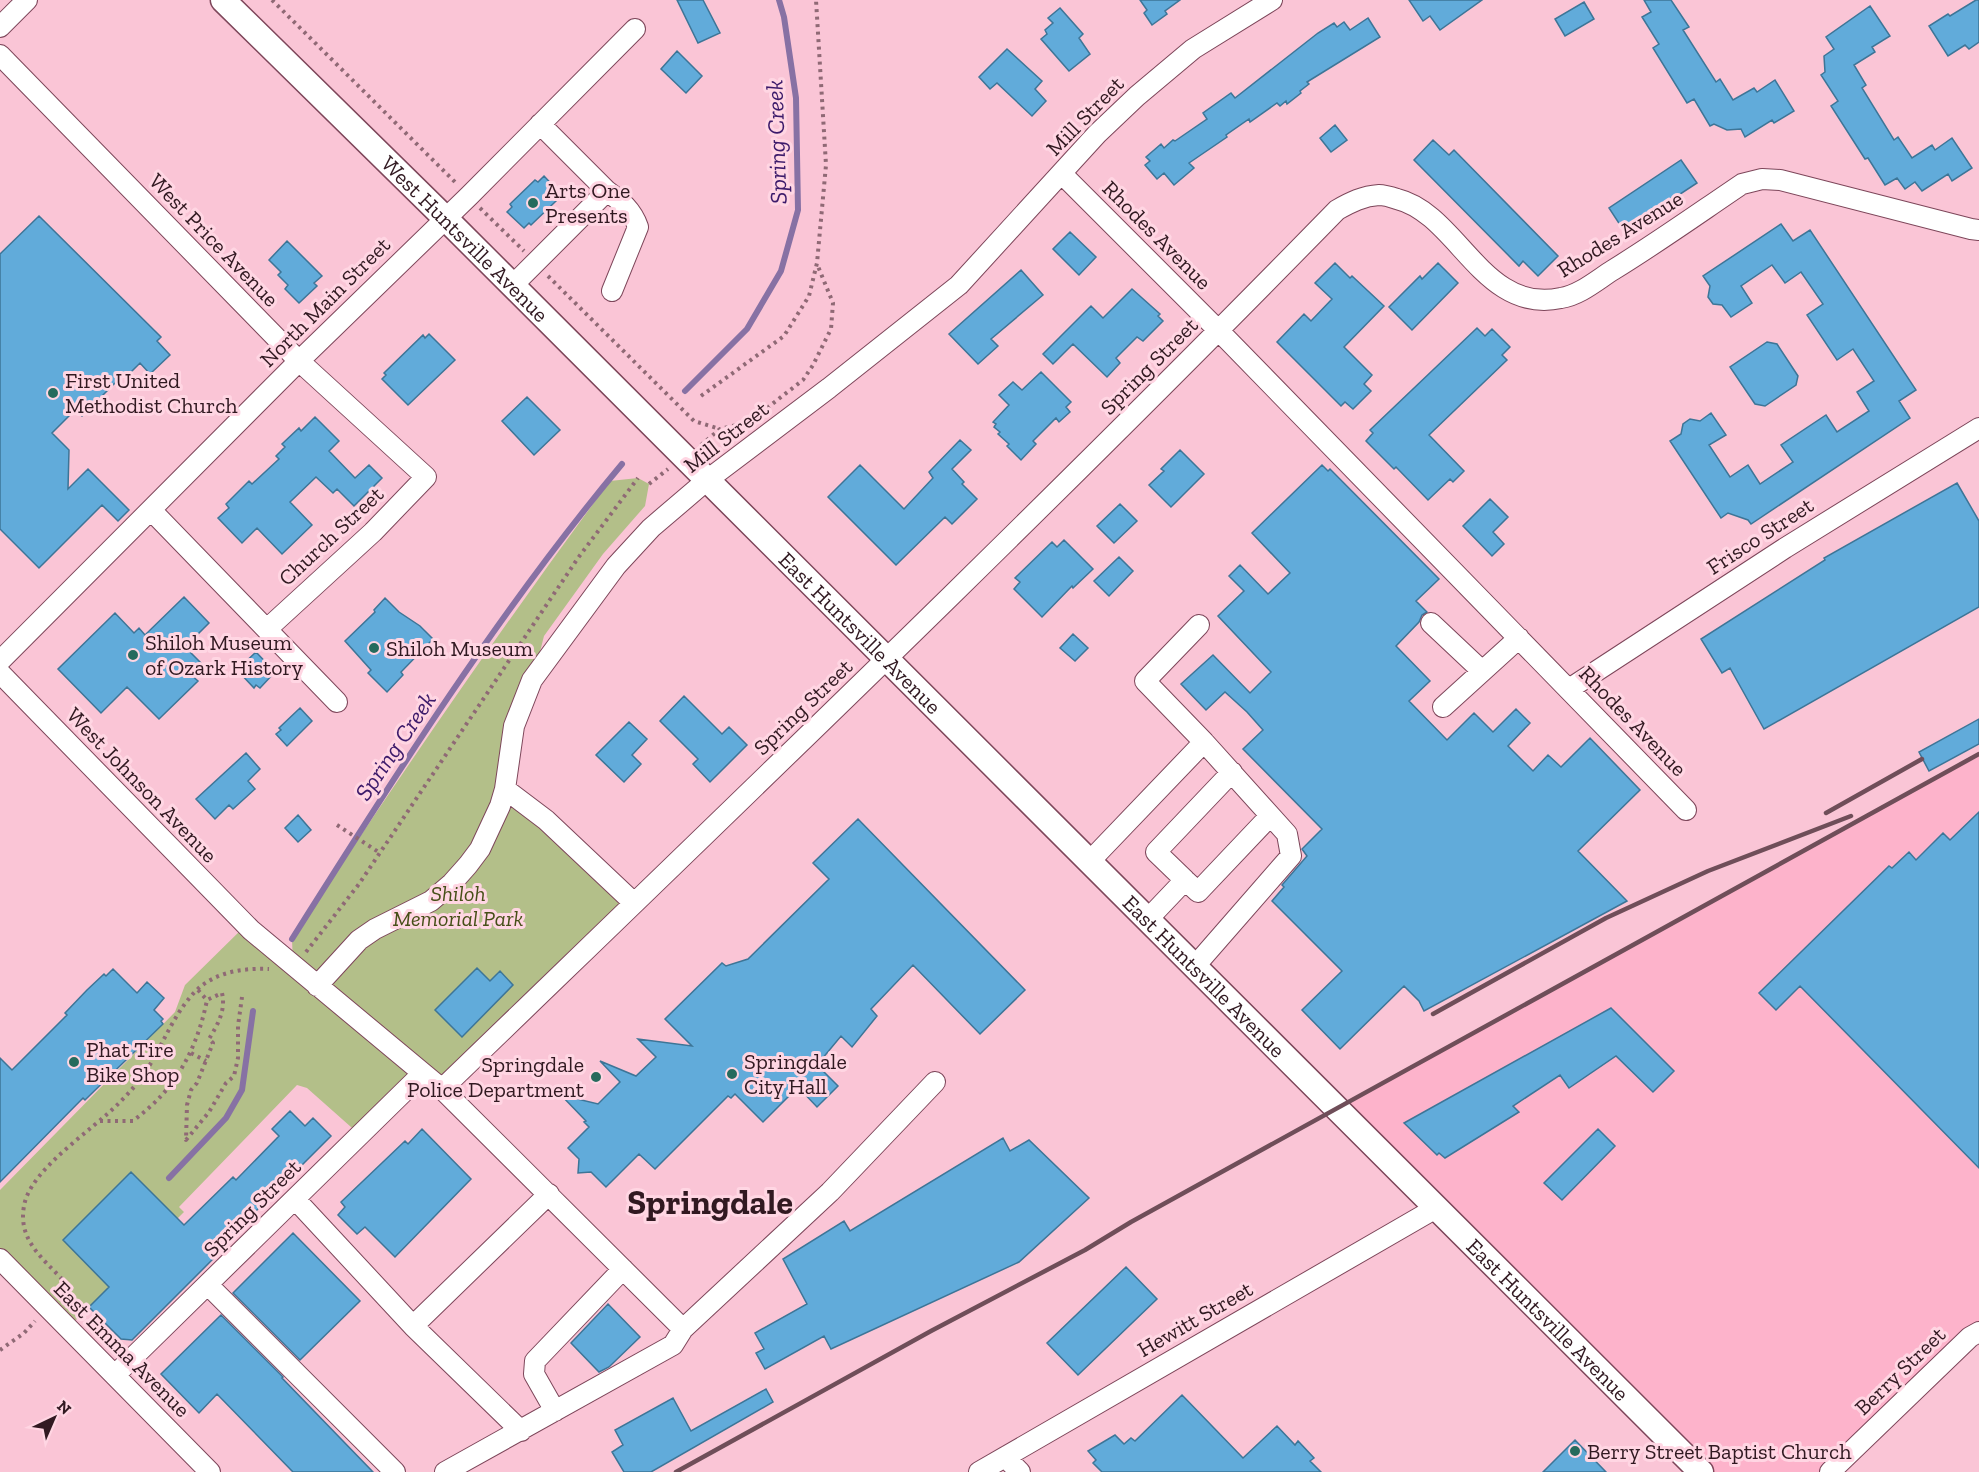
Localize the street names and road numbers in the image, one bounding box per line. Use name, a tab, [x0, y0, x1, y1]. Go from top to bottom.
street label: Mill Street	[1040, 70, 1130, 161]
street label: West Huntsville Avenue	[376, 150, 555, 327]
street label: West Price Avenue	[143, 168, 285, 312]
street label: Rhodes Avenue	[1097, 175, 1217, 295]
street label: Rhodes Avenue	[1552, 185, 1688, 283]
street label: North Main Street	[254, 231, 396, 373]
street label: Spring Street	[1095, 311, 1204, 420]
street label: Mill Street	[678, 395, 774, 478]
street label: Church Street	[273, 480, 390, 591]
street label: Frisco Street	[1702, 491, 1819, 580]
street label: East Huntsville Avenue	[773, 546, 947, 720]
street label: Spring Street	[748, 653, 859, 761]
street label: Rhodes Avenue	[1574, 660, 1692, 782]
street label: West Johnson Avenue	[61, 702, 223, 868]
street label: East Huntsville Avenue	[1117, 889, 1291, 1063]
street label: Spring Street	[198, 1153, 307, 1262]
street label: East Huntsville Avenue	[1461, 1233, 1635, 1406]
street label: East Emma Avenue	[48, 1275, 196, 1423]
street label: Hewitt Street	[1133, 1275, 1258, 1363]
street label: Berry Street	[1849, 1320, 1952, 1421]

